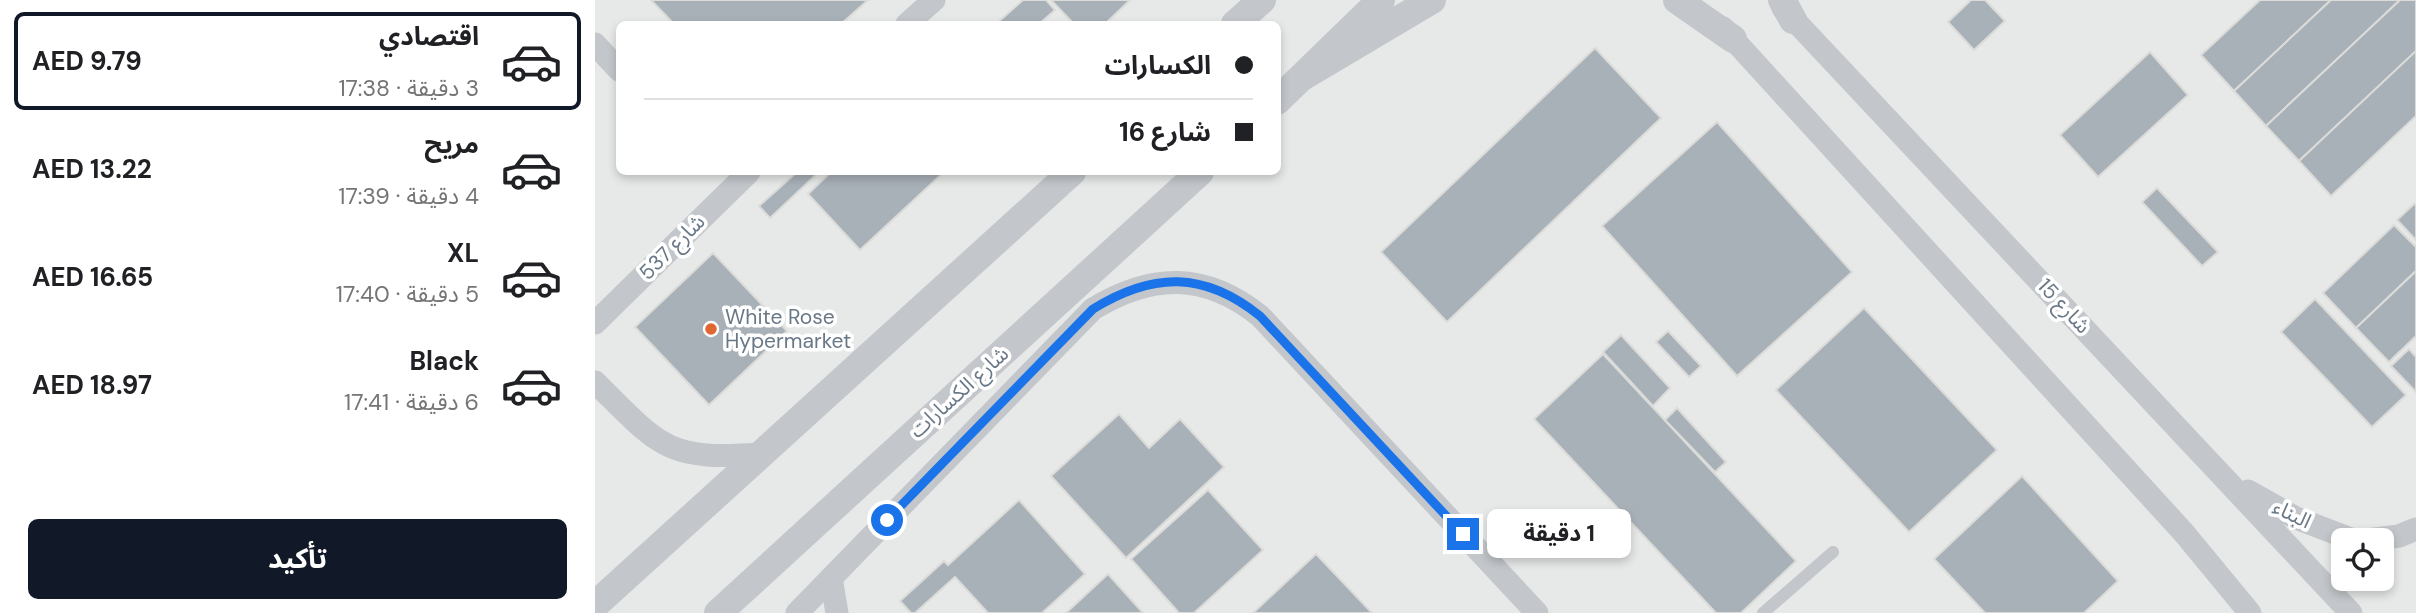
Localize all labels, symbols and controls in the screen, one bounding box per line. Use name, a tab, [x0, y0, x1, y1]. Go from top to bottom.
text: اقتصادي	[379, 19, 479, 53]
icon: car	[500, 30, 563, 93]
text: AED 9.79	[32, 44, 142, 78]
text: الكسارات	[1105, 48, 1211, 82]
text: 3 دقيقة · 17:38	[338, 73, 479, 103]
text: شارع 16	[1119, 115, 1211, 149]
text: مريح	[424, 127, 479, 161]
icon: car	[500, 138, 563, 201]
text: AED 13.22	[32, 152, 152, 186]
text: 4 دقيقة · 17:39	[338, 181, 479, 211]
street label: شارع 537	[633, 208, 712, 287]
text: XL	[447, 236, 479, 270]
icon: car	[500, 246, 563, 309]
text: AED 16.65	[32, 260, 153, 294]
street label: شارع 15	[2031, 272, 2097, 340]
text: 5 دقيقة · 17:40	[336, 279, 479, 309]
place label: White Rose Hypermarket	[725, 303, 851, 355]
marker: White Rose Hypermarket	[703, 321, 719, 337]
street label: شارع الكسارات	[903, 340, 1015, 445]
text: Black	[409, 344, 479, 378]
icon: car	[500, 354, 563, 417]
text: AED 18.97	[32, 368, 152, 402]
text: 6 دقيقة · 17:41	[344, 387, 479, 417]
street label: البناء	[2268, 493, 2316, 535]
route start	[871, 504, 903, 536]
callout: 1 دقيقة	[1487, 510, 1631, 558]
route end	[1447, 518, 1479, 550]
text: 1 دقيقة	[1523, 518, 1595, 548]
button: تأكيد	[28, 519, 567, 599]
map controls	[2331, 528, 2394, 591]
button: locate	[2331, 528, 2394, 591]

